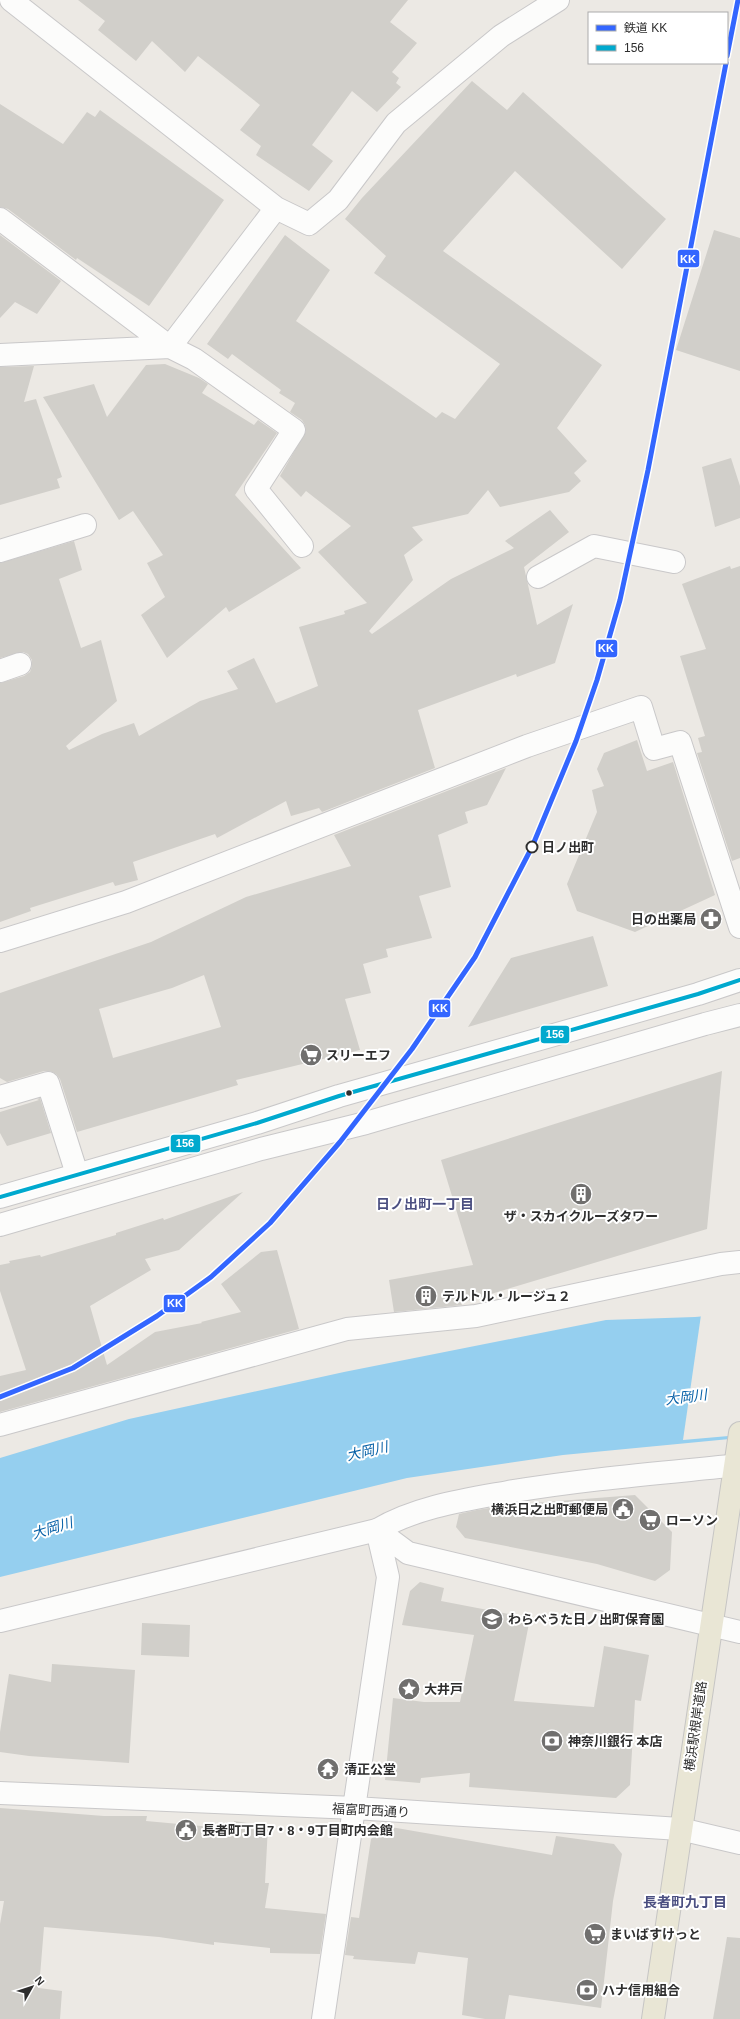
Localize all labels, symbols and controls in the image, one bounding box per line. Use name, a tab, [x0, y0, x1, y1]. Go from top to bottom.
legend	[588, 12, 728, 64]
text: 鉄道 KK	[624, 21, 667, 35]
text: 156	[624, 41, 644, 55]
line badge: KK	[677, 249, 700, 268]
text: KK	[680, 253, 696, 265]
line badge: KK	[595, 639, 618, 658]
text: KK	[598, 642, 614, 654]
marker: 日ノ出町	[525, 840, 539, 854]
place label: 日ノ出町	[542, 840, 594, 855]
pharmacy icon: 日の出薬局	[698, 906, 724, 932]
place label: 日の出薬局	[631, 912, 696, 927]
line badge: KK	[428, 999, 451, 1018]
text: KK	[432, 1002, 448, 1014]
line badge: 156	[540, 1025, 570, 1044]
text: 156	[546, 1028, 564, 1040]
supermarket icon: スリーエフ	[298, 1042, 324, 1068]
place label: スリーエフ	[326, 1048, 391, 1063]
unlabelled marker	[344, 1088, 354, 1098]
line badge: 156	[170, 1134, 201, 1153]
text: 156	[176, 1137, 194, 1149]
building icon: ザ・スカイクルーズタワー	[568, 1181, 594, 1207]
district label: 日ノ出町一丁目	[376, 1196, 474, 1212]
place label: ザ・スカイクルーズタワー	[504, 1209, 658, 1224]
building icon: テルトル・ルージュ２	[413, 1283, 439, 1309]
place label: テルトル・ルージュ２	[442, 1289, 571, 1304]
line badge: KK	[163, 1294, 186, 1313]
text: KK	[167, 1297, 183, 1309]
water label: 大岡川	[664, 1386, 710, 1407]
water label: 大岡川	[345, 1438, 391, 1464]
public building icon: 横浜日之出町郵便局	[610, 1496, 636, 1522]
place label: 横浜日之出町郵便局	[491, 1502, 608, 1517]
supermarket icon: ローソン	[637, 1507, 663, 1533]
place label: ローソン	[666, 1513, 718, 1528]
water label: 大岡川	[30, 1514, 76, 1542]
school or university icon: わらべうた日ノ出町保育園	[479, 1606, 505, 1632]
place label: わらべうた日ノ出町保育園	[508, 1612, 664, 1627]
place icon: 大井戸	[396, 1676, 422, 1702]
street label: 横浜駅根岸道路	[682, 1680, 709, 1772]
place label: 大井戸	[424, 1682, 463, 1697]
bank icon: 神奈川銀行 本店	[539, 1728, 565, 1754]
place label: 神奈川銀行 本店	[568, 1734, 663, 1749]
temple icon: 清正公堂	[315, 1756, 341, 1782]
place label: 清正公堂	[344, 1762, 396, 1777]
street label: 福富町西通り	[332, 1801, 410, 1820]
public building icon: 長者町丁目7・8・9丁目町内会館	[173, 1817, 199, 1843]
place label: 長者町丁目7・8・9丁目町内会館	[202, 1823, 393, 1838]
district label: 長者町九丁目	[643, 1894, 727, 1910]
supermarket icon: まいばすけっと	[582, 1921, 608, 1947]
place label: まいばすけっと	[610, 1927, 701, 1942]
north arrow	[12, 1967, 52, 2007]
text: N	[33, 1974, 47, 1988]
bank icon: ハナ信用組合	[574, 1977, 600, 2003]
place label: ハナ信用組合	[602, 1983, 680, 1998]

